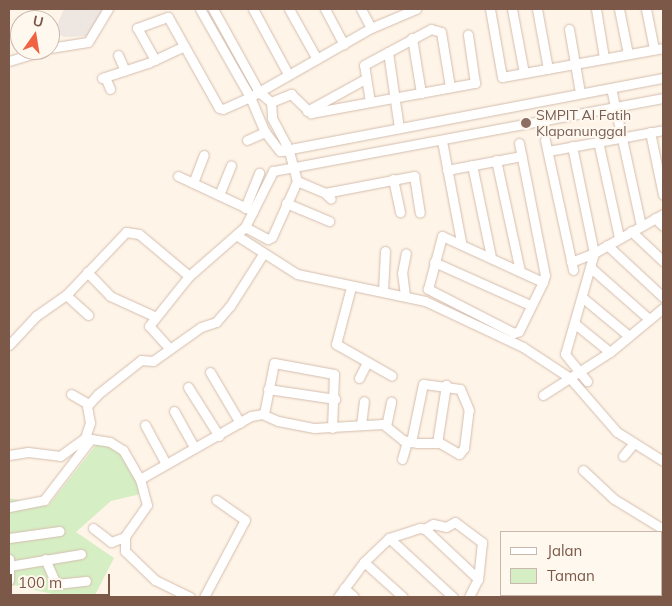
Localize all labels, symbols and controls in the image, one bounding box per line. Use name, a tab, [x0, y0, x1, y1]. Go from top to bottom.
north arrow	[10, 10, 60, 60]
text: U	[31, 11, 45, 31]
place label: SMPIT Al Fatih Klapanunggal	[536, 107, 631, 140]
marker: SMPIT Al Fatih Klapanunggal	[520, 117, 532, 129]
legend	[500, 531, 662, 596]
text: Jalan	[547, 541, 582, 560]
scale bar	[12, 564, 112, 596]
text: Taman	[547, 566, 595, 585]
text: 100 m	[18, 573, 62, 592]

